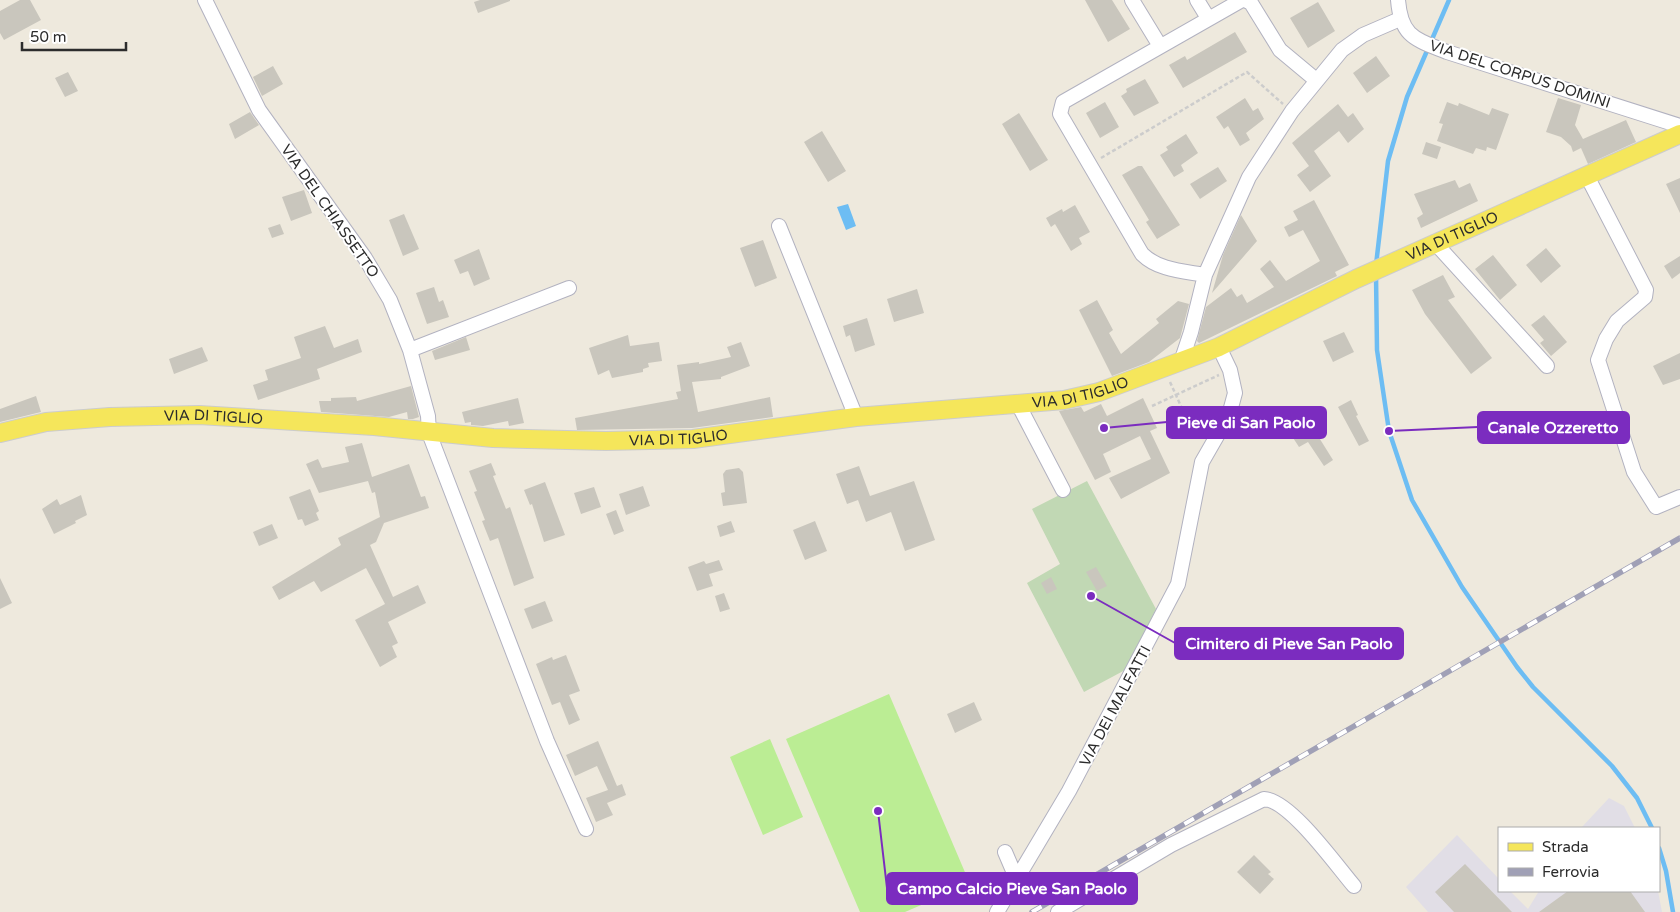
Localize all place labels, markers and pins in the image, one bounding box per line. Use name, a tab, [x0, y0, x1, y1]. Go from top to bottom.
callout: Pieve di San Paolo	[1167, 407, 1326, 438]
callout: Canale Ozzeretto	[1478, 412, 1629, 443]
callout: Cimitero di Pieve San Paolo	[1175, 628, 1403, 659]
callout: Campo Calcio Pieve San Paolo	[887, 873, 1137, 904]

